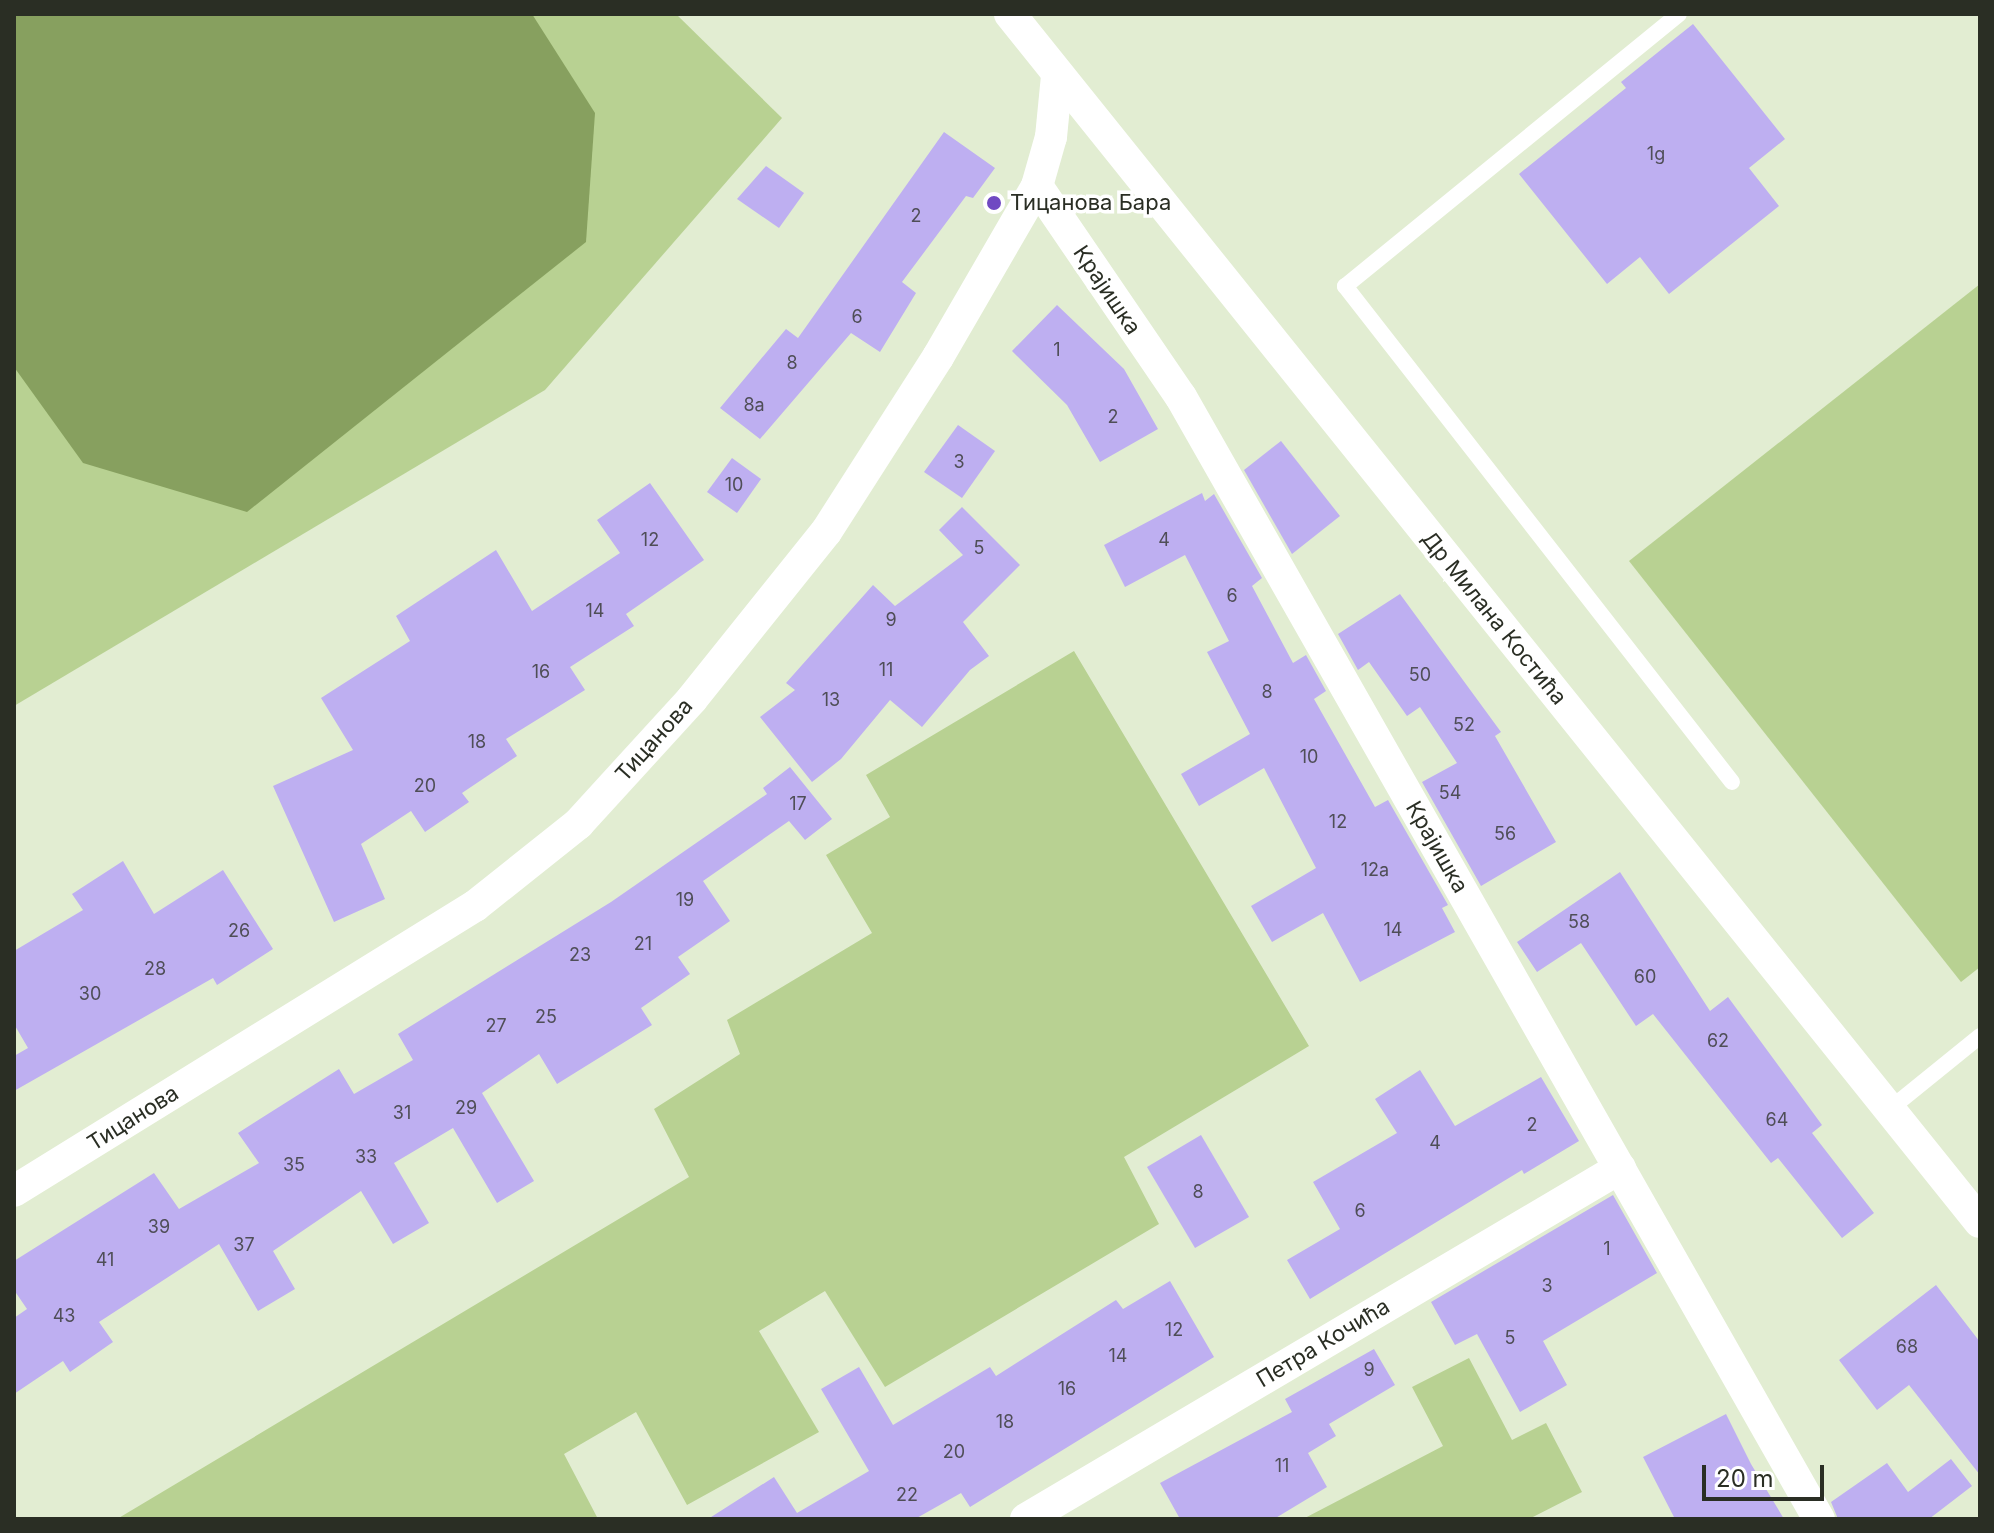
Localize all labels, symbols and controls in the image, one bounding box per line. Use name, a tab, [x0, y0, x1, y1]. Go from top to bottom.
house number: 1g	[1647, 143, 1665, 165]
place label: Тицанова Бара	[1010, 190, 1171, 216]
marker: Тицанова Бара	[985, 194, 1003, 212]
house number: 2	[911, 205, 921, 227]
street label: Крајишка	[1068, 241, 1146, 339]
house number: 6	[851, 306, 863, 328]
house number: 1	[1053, 339, 1061, 361]
house number: 8	[786, 352, 798, 374]
house number: 8a	[743, 394, 765, 416]
house number: 2	[1108, 406, 1118, 428]
house number: 3	[953, 451, 965, 473]
house number: 10	[725, 474, 743, 496]
street label: Др Милана Костића	[1416, 526, 1572, 710]
house number: 12	[641, 529, 659, 551]
house number: 4	[1158, 529, 1170, 551]
house number: 5	[974, 537, 984, 559]
house number: 6	[1226, 585, 1238, 607]
house number: 14	[586, 600, 604, 622]
house number: 9	[885, 609, 897, 631]
house number: 11	[879, 659, 893, 681]
house number: 16	[532, 661, 550, 683]
house number: 50	[1409, 664, 1431, 686]
house number: 8	[1261, 681, 1273, 703]
house number: 13	[822, 689, 840, 711]
street label: Тицанова	[610, 693, 698, 787]
house number: 52	[1453, 714, 1475, 736]
house number: 18	[468, 731, 486, 753]
house number: 10	[1300, 746, 1318, 768]
house number: 20	[414, 775, 436, 797]
house number: 54	[1439, 782, 1461, 804]
house number: 17	[789, 793, 807, 815]
street label: Крајишка	[1400, 796, 1474, 898]
house number: 12	[1329, 811, 1347, 833]
house number: 56	[1494, 823, 1516, 845]
house number: 12a	[1361, 859, 1389, 881]
house number: 19	[676, 889, 694, 911]
house number: 58	[1568, 911, 1590, 933]
house number: 14	[1384, 919, 1402, 941]
house number: 26	[228, 920, 250, 942]
house number: 21	[634, 933, 652, 955]
house number: 23	[569, 944, 591, 966]
house number: 28	[144, 958, 166, 980]
house number: 60	[1634, 966, 1656, 988]
house number: 30	[79, 983, 101, 1005]
house number: 25	[535, 1006, 557, 1028]
house number: 27	[485, 1015, 507, 1037]
house number: 62	[1707, 1030, 1729, 1052]
street label: Тицанова	[83, 1080, 183, 1156]
house number: 29	[455, 1097, 477, 1119]
house number: 31	[393, 1102, 411, 1124]
house number: 64	[1766, 1109, 1788, 1131]
house number: 2	[1527, 1114, 1537, 1136]
house number: 4	[1429, 1132, 1441, 1154]
house number: 33	[355, 1146, 377, 1168]
house number: 35	[283, 1154, 305, 1176]
house number: 8	[1192, 1181, 1204, 1203]
house number: 6	[1354, 1200, 1366, 1222]
house number: 39	[148, 1216, 170, 1238]
house number: 37	[233, 1234, 255, 1256]
house number: 1	[1603, 1238, 1611, 1260]
house number: 41	[96, 1249, 114, 1271]
house number: 3	[1541, 1275, 1553, 1297]
street label: Петра Кочића	[1252, 1293, 1394, 1393]
house number: 43	[53, 1305, 75, 1327]
house number: 12	[1165, 1319, 1183, 1341]
house number: 5	[1505, 1327, 1515, 1349]
house number: 68	[1896, 1336, 1918, 1358]
house number: 14	[1109, 1345, 1127, 1367]
house number: 9	[1363, 1359, 1375, 1381]
house number: 16	[1058, 1378, 1076, 1400]
house number: 18	[996, 1411, 1014, 1433]
house number: 20	[943, 1441, 965, 1463]
scale bar	[1706, 1449, 1828, 1499]
house number: 11	[1275, 1455, 1289, 1477]
text: 20 m	[1716, 1464, 1774, 1493]
house number: 22	[896, 1484, 918, 1506]

